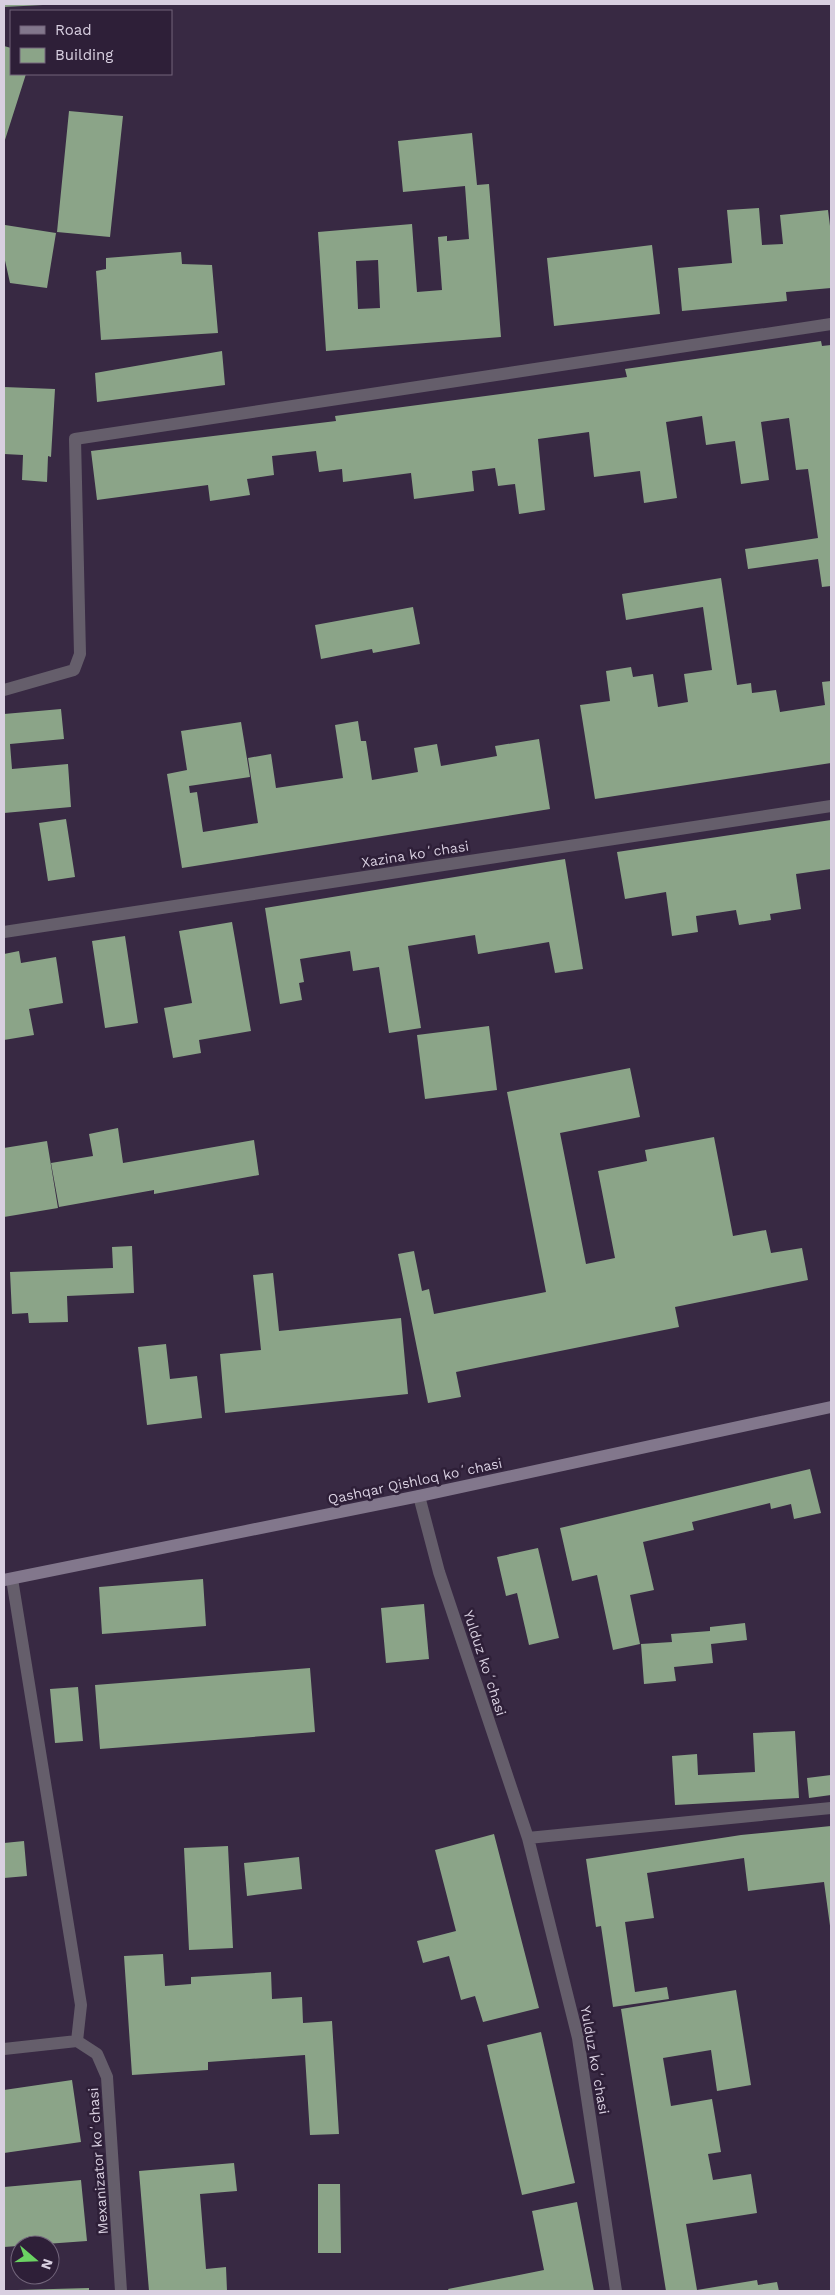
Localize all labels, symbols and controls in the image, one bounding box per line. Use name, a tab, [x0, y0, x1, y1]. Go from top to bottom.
legend	[10, 10, 172, 75]
text: Road	[55, 21, 92, 39]
text: Building	[55, 46, 113, 64]
street label: Xazina koʻchasi	[360, 838, 470, 870]
street label: Qashqar Qishloq koʻchasi	[326, 1455, 504, 1507]
street label: Yulduz koʻchasi	[460, 1608, 510, 1718]
street label: Yulduz koʻchasi	[578, 2005, 612, 2115]
street label: Mexanizator koʻchasi	[85, 2087, 111, 2235]
north arrow	[10, 2235, 60, 2285]
text: N	[38, 2257, 57, 2272]

